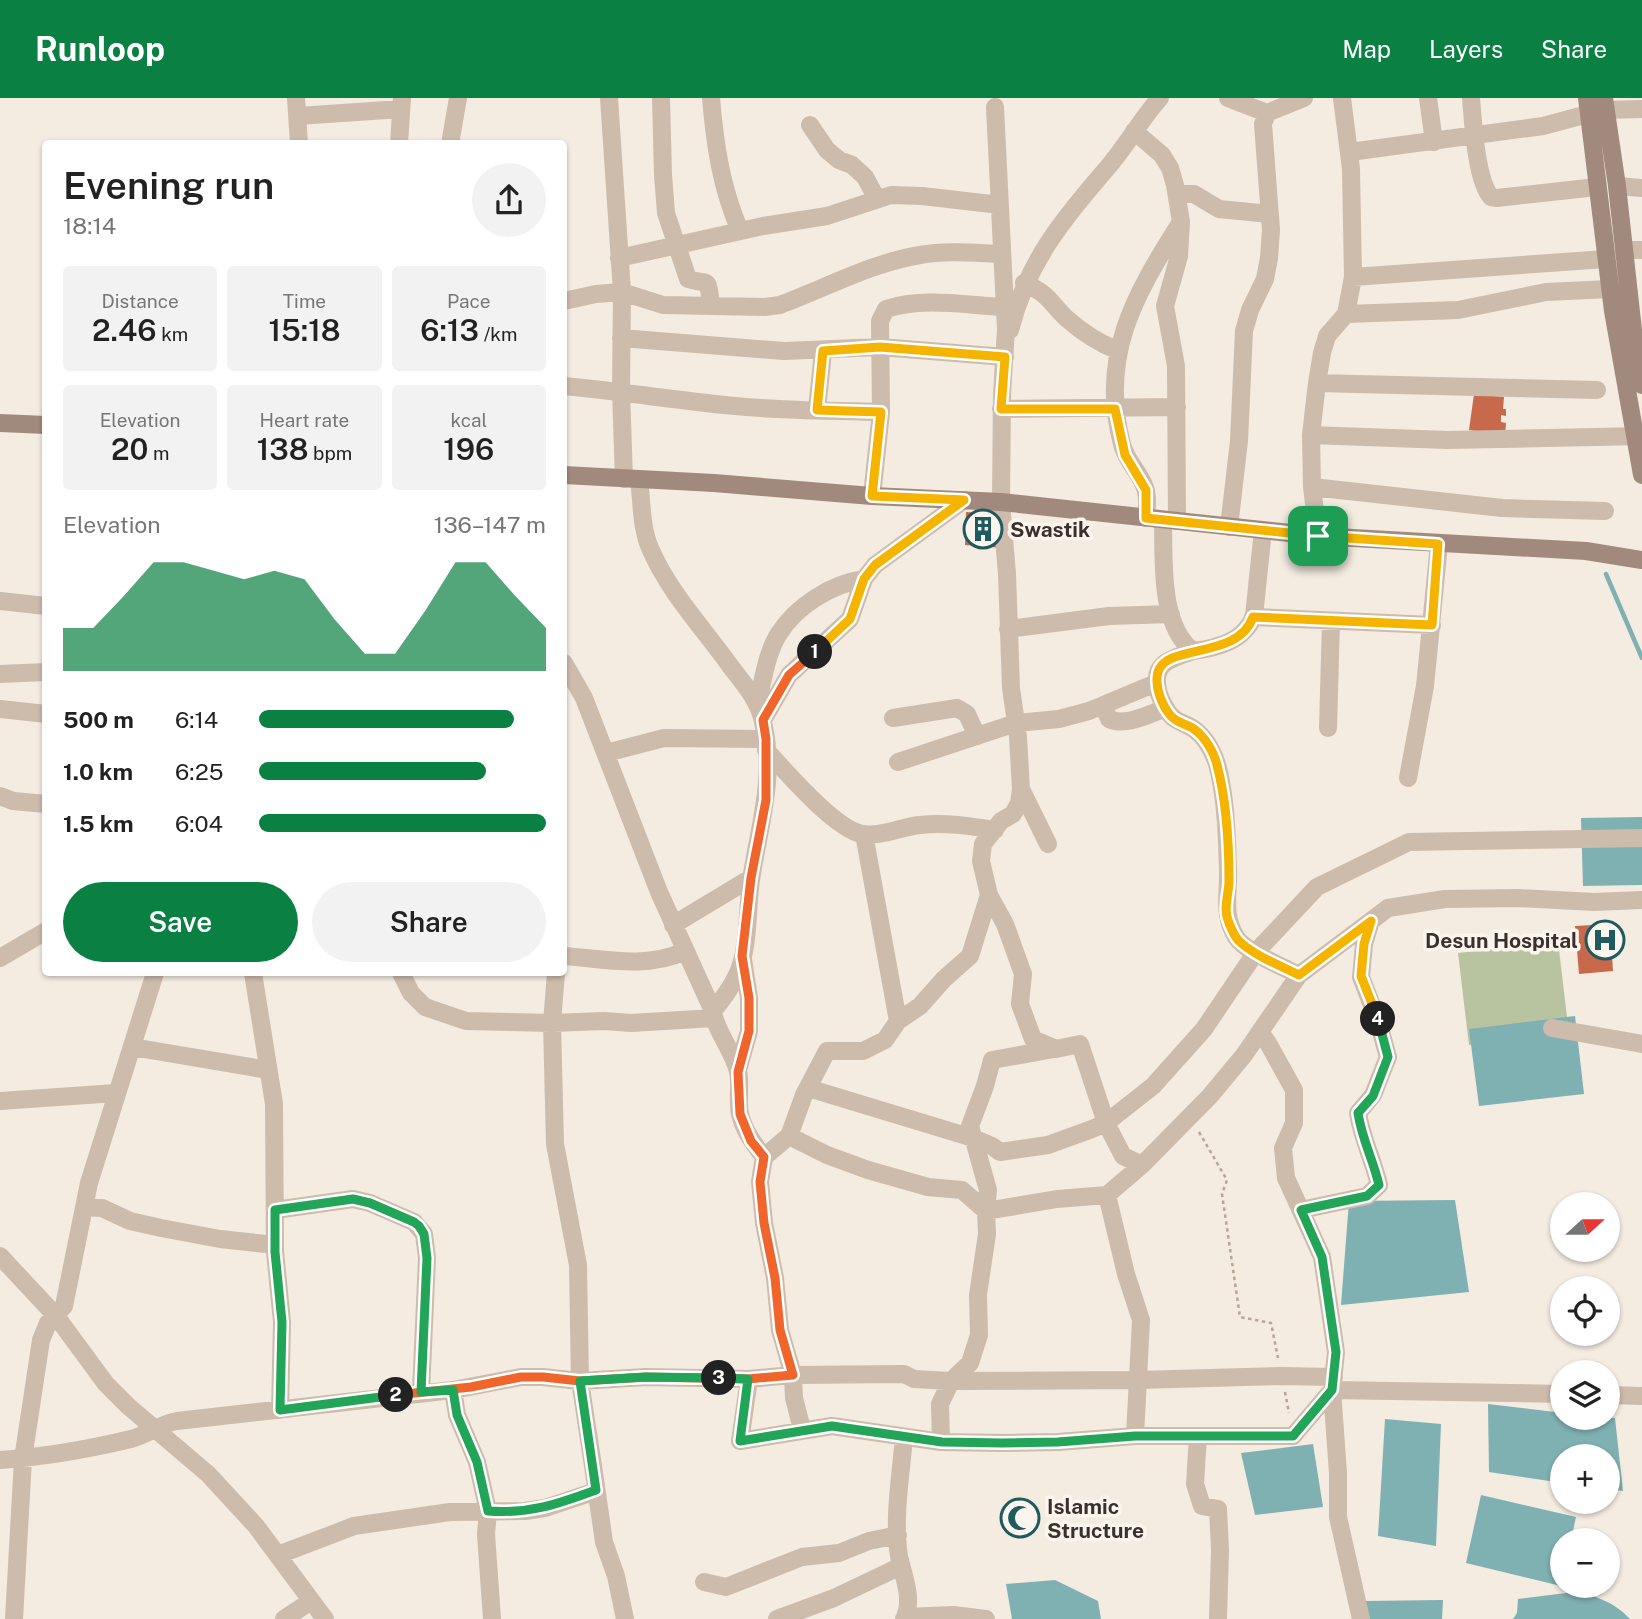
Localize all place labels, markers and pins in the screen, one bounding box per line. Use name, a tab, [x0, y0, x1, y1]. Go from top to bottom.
pin	[1288, 506, 1348, 566]
building icon: Swastik	[962, 508, 1004, 550]
place label: Swastik	[1010, 517, 1090, 542]
pin: 1	[798, 634, 832, 670]
hospital icon: Desun Hospital	[1584, 919, 1626, 961]
place label: Desun Hospital	[1425, 928, 1578, 953]
pin: 4	[1360, 1002, 1396, 1037]
pin: 3	[702, 1360, 736, 1396]
pin: 2	[378, 1378, 414, 1412]
place label: Islamic Structure	[1047, 1494, 1144, 1543]
mosque icon: Islamic Structure	[999, 1497, 1041, 1539]

